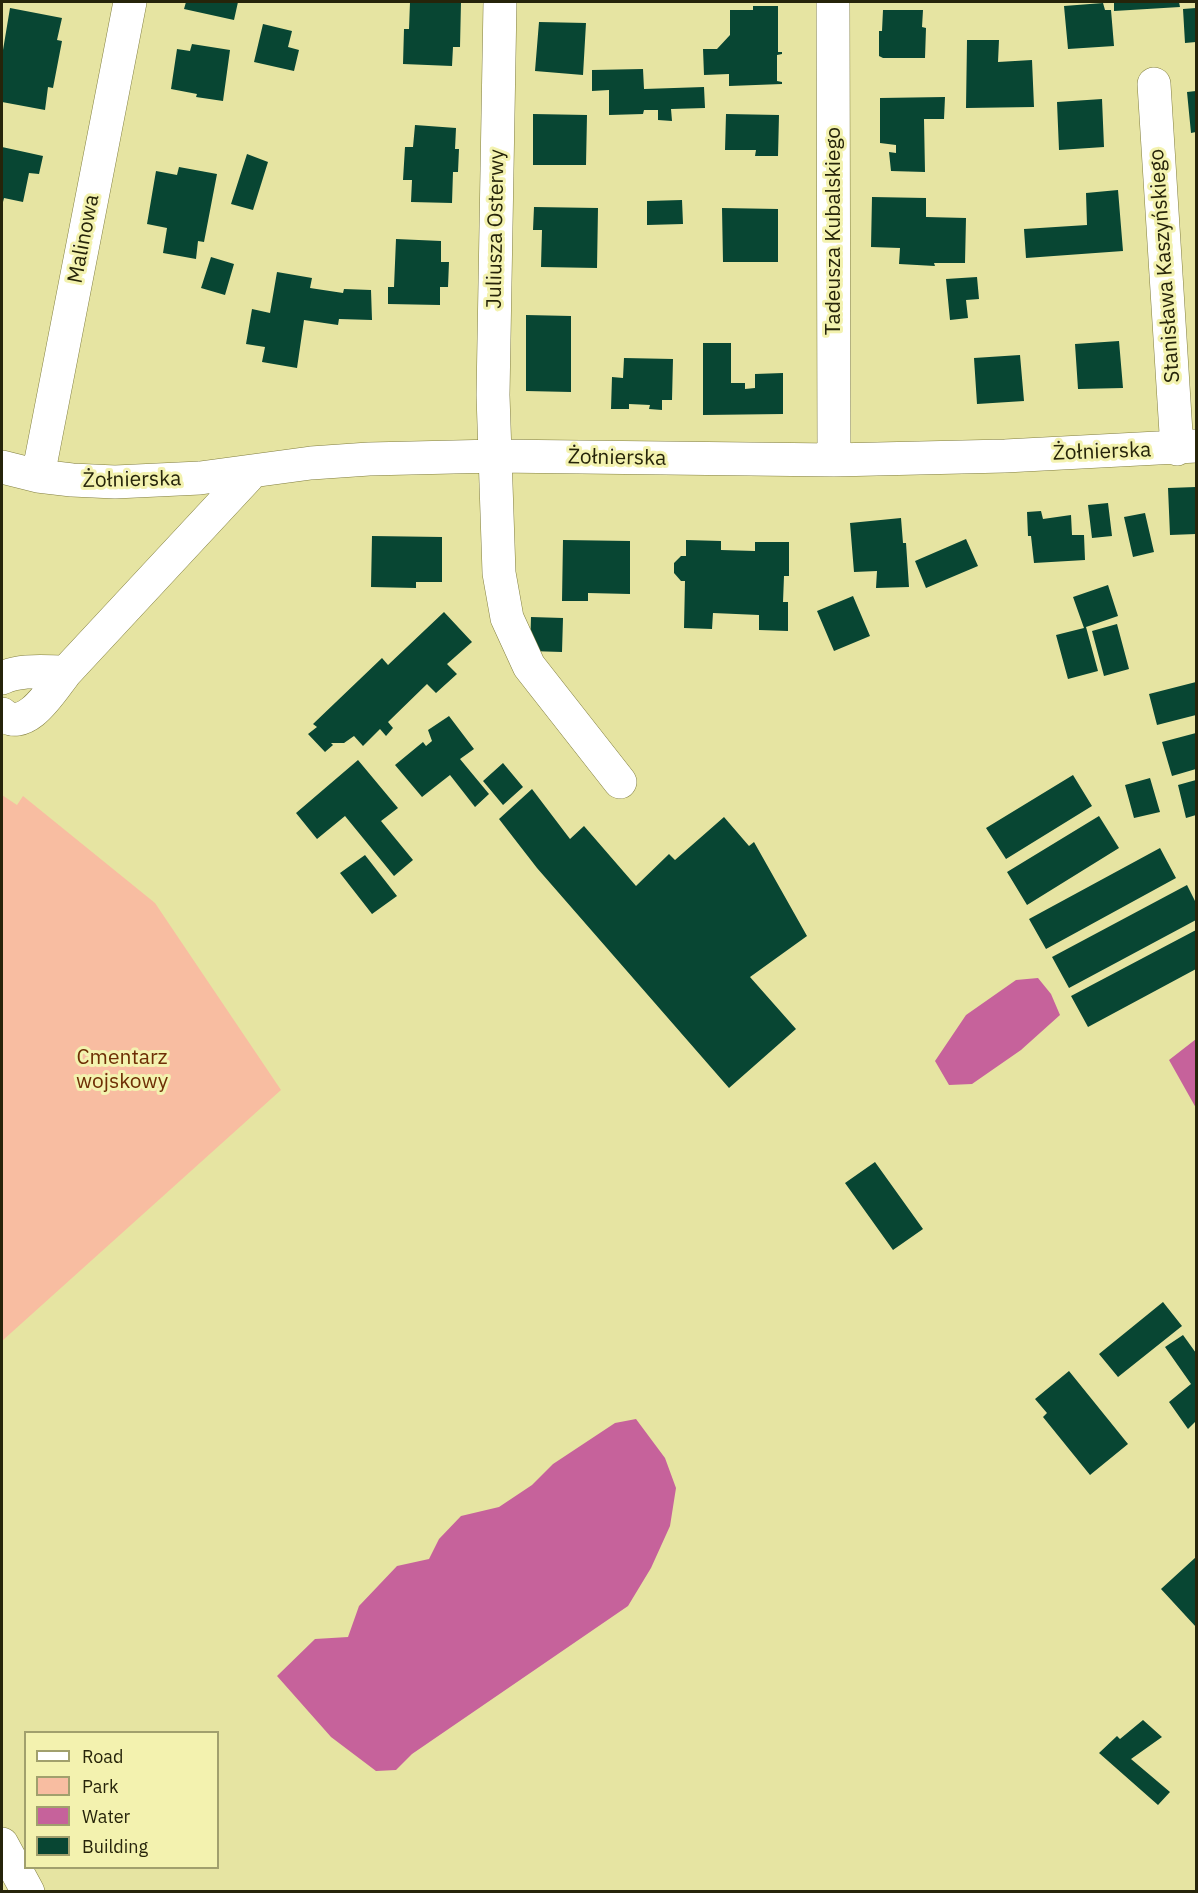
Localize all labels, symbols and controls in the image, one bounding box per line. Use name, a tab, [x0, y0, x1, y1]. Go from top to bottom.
street label: Tadeusza Kubalskiego	[821, 127, 847, 335]
street label: Stanisława Kaszyńskiego	[1144, 148, 1186, 384]
street label: Juliusza Osterwy	[482, 149, 510, 309]
street label: Malinowa	[63, 192, 105, 286]
street label: Żołnierska	[1052, 438, 1152, 466]
street label: Żołnierska	[568, 445, 666, 471]
street label: Żołnierska	[83, 467, 181, 493]
park label: Cmentarz wojskowy	[76, 1045, 168, 1095]
legend	[24, 1731, 219, 1869]
text: Road	[82, 1745, 123, 1768]
text: Park	[82, 1775, 118, 1798]
text: Water	[82, 1805, 130, 1828]
text: Building	[82, 1835, 148, 1858]

